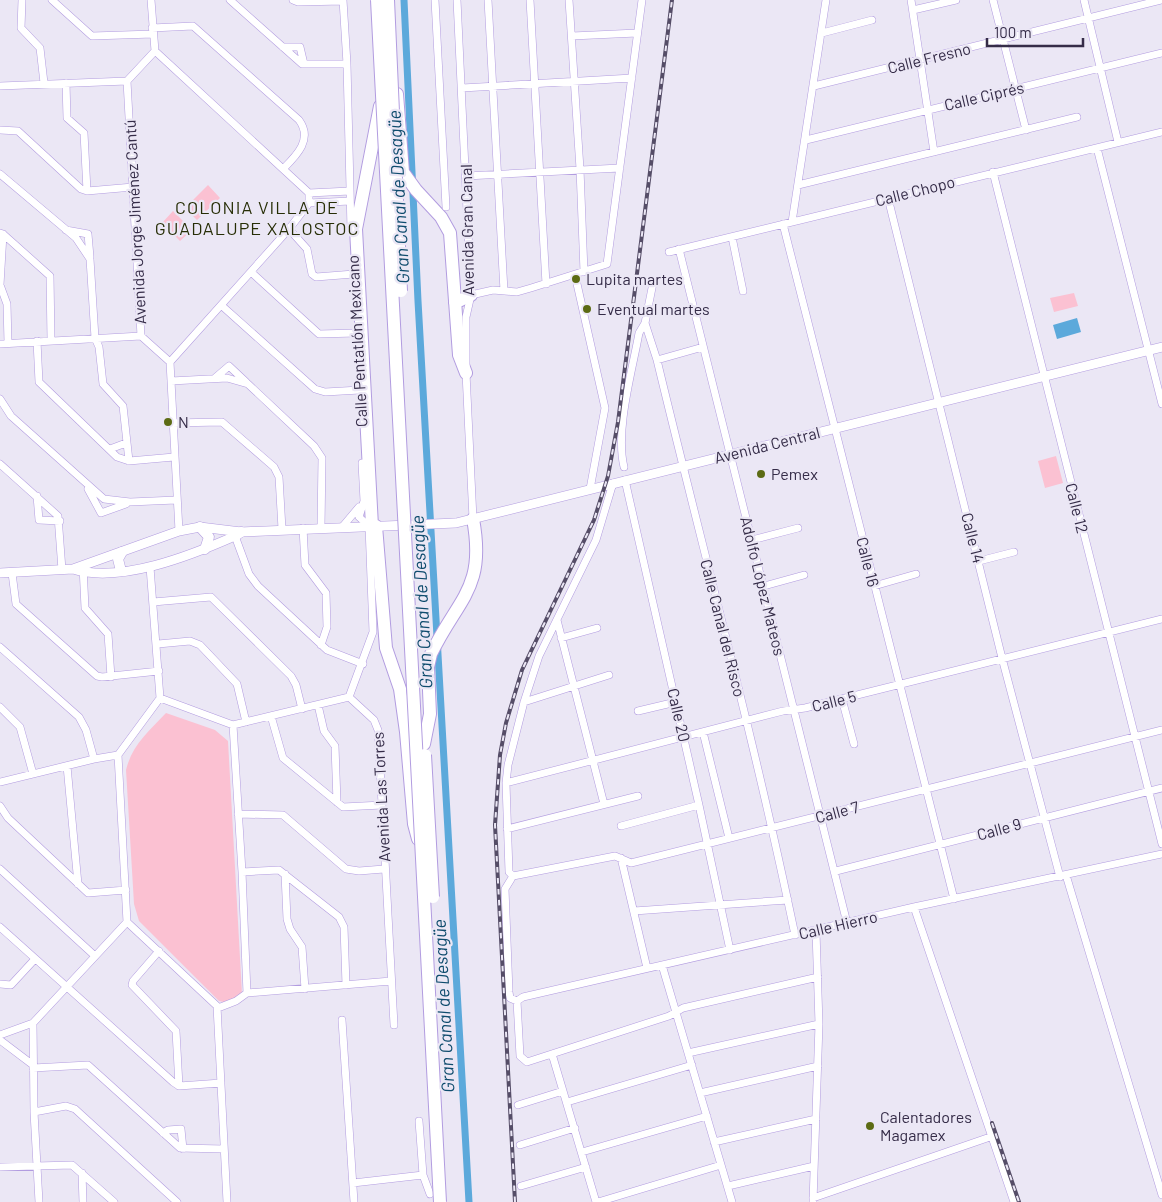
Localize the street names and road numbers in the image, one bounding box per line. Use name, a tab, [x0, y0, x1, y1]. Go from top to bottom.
street label: Calle Fresno	[885, 38, 972, 77]
street label: Calle Ciprés	[942, 77, 1026, 114]
street label: Avenida Jorge Jiménez Cantú	[120, 119, 149, 325]
street label: Avenida Gran Canal	[456, 164, 477, 296]
street label: Calle Chopo	[873, 171, 957, 210]
street label: Calle Pentatlón Mexicano	[343, 255, 370, 428]
street label: Avenida Central	[712, 422, 822, 467]
street label: Calle 12	[1062, 481, 1093, 535]
street label: Calle 14	[958, 511, 989, 565]
street label: Adolfo López Mateos	[737, 514, 790, 657]
street label: Calle 16	[853, 535, 884, 589]
street label: Calle Canal del Risco	[697, 557, 750, 699]
street label: Calle 20	[664, 686, 695, 744]
street label: Calle 5	[810, 686, 858, 715]
street label: Avenida Las Torres	[368, 731, 393, 863]
street label: Calle 7	[813, 796, 861, 826]
street label: Calle 9	[975, 813, 1023, 844]
street label: Calle Hierro	[797, 906, 879, 943]

